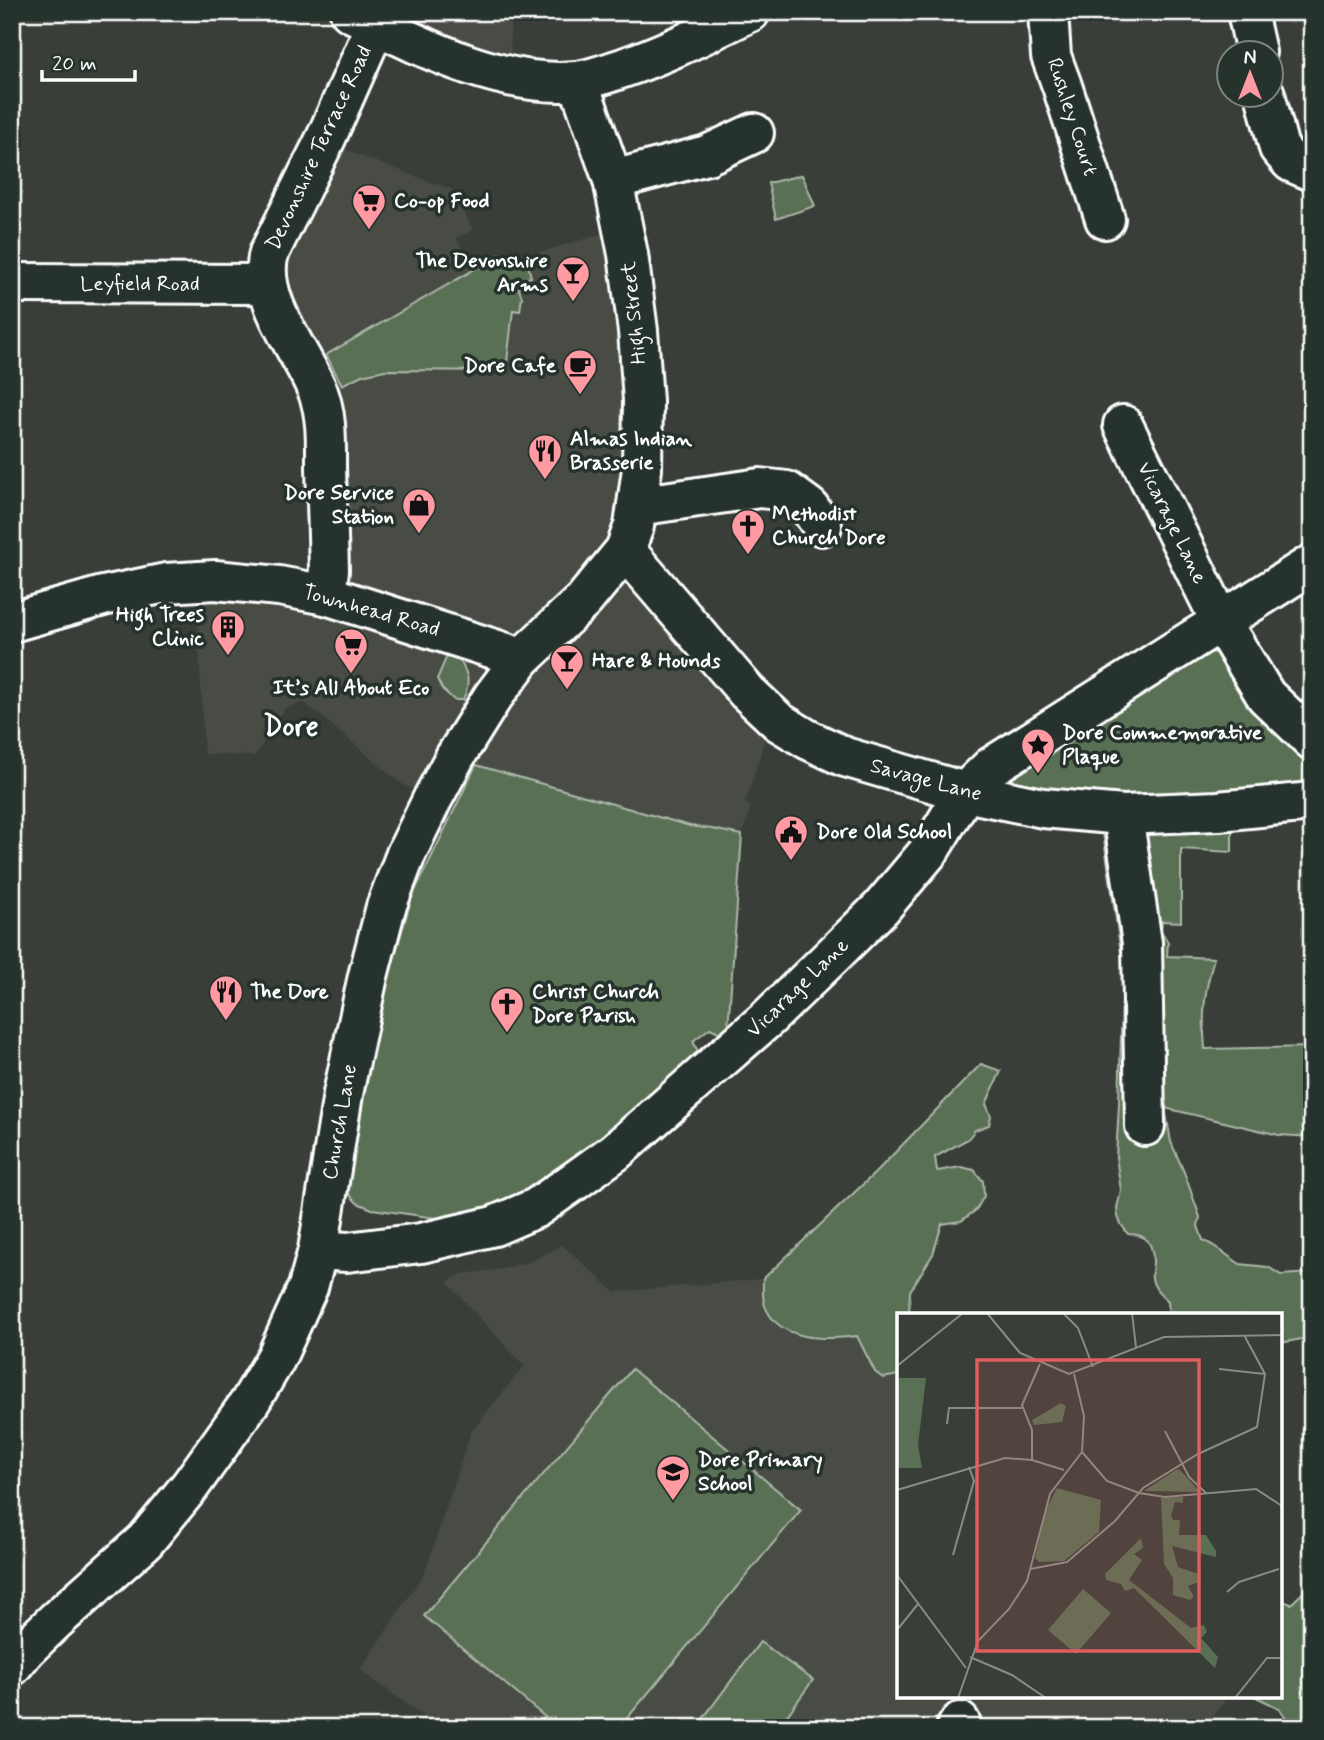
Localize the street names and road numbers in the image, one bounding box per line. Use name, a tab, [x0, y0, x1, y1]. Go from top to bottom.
street label: Devonshire Terrace Road	[259, 41, 379, 255]
street label: Rushley Court	[1040, 55, 1104, 180]
street label: High Street	[615, 259, 655, 366]
street label: Leyfield Road	[80, 270, 200, 298]
street label: Vicarage Lane	[1130, 457, 1214, 589]
street label: Townhead Road	[299, 578, 443, 644]
street label: Savage Lane	[867, 752, 985, 809]
street label: Vicarage Lane	[741, 932, 855, 1044]
street label: Church Lane	[316, 1062, 364, 1182]

